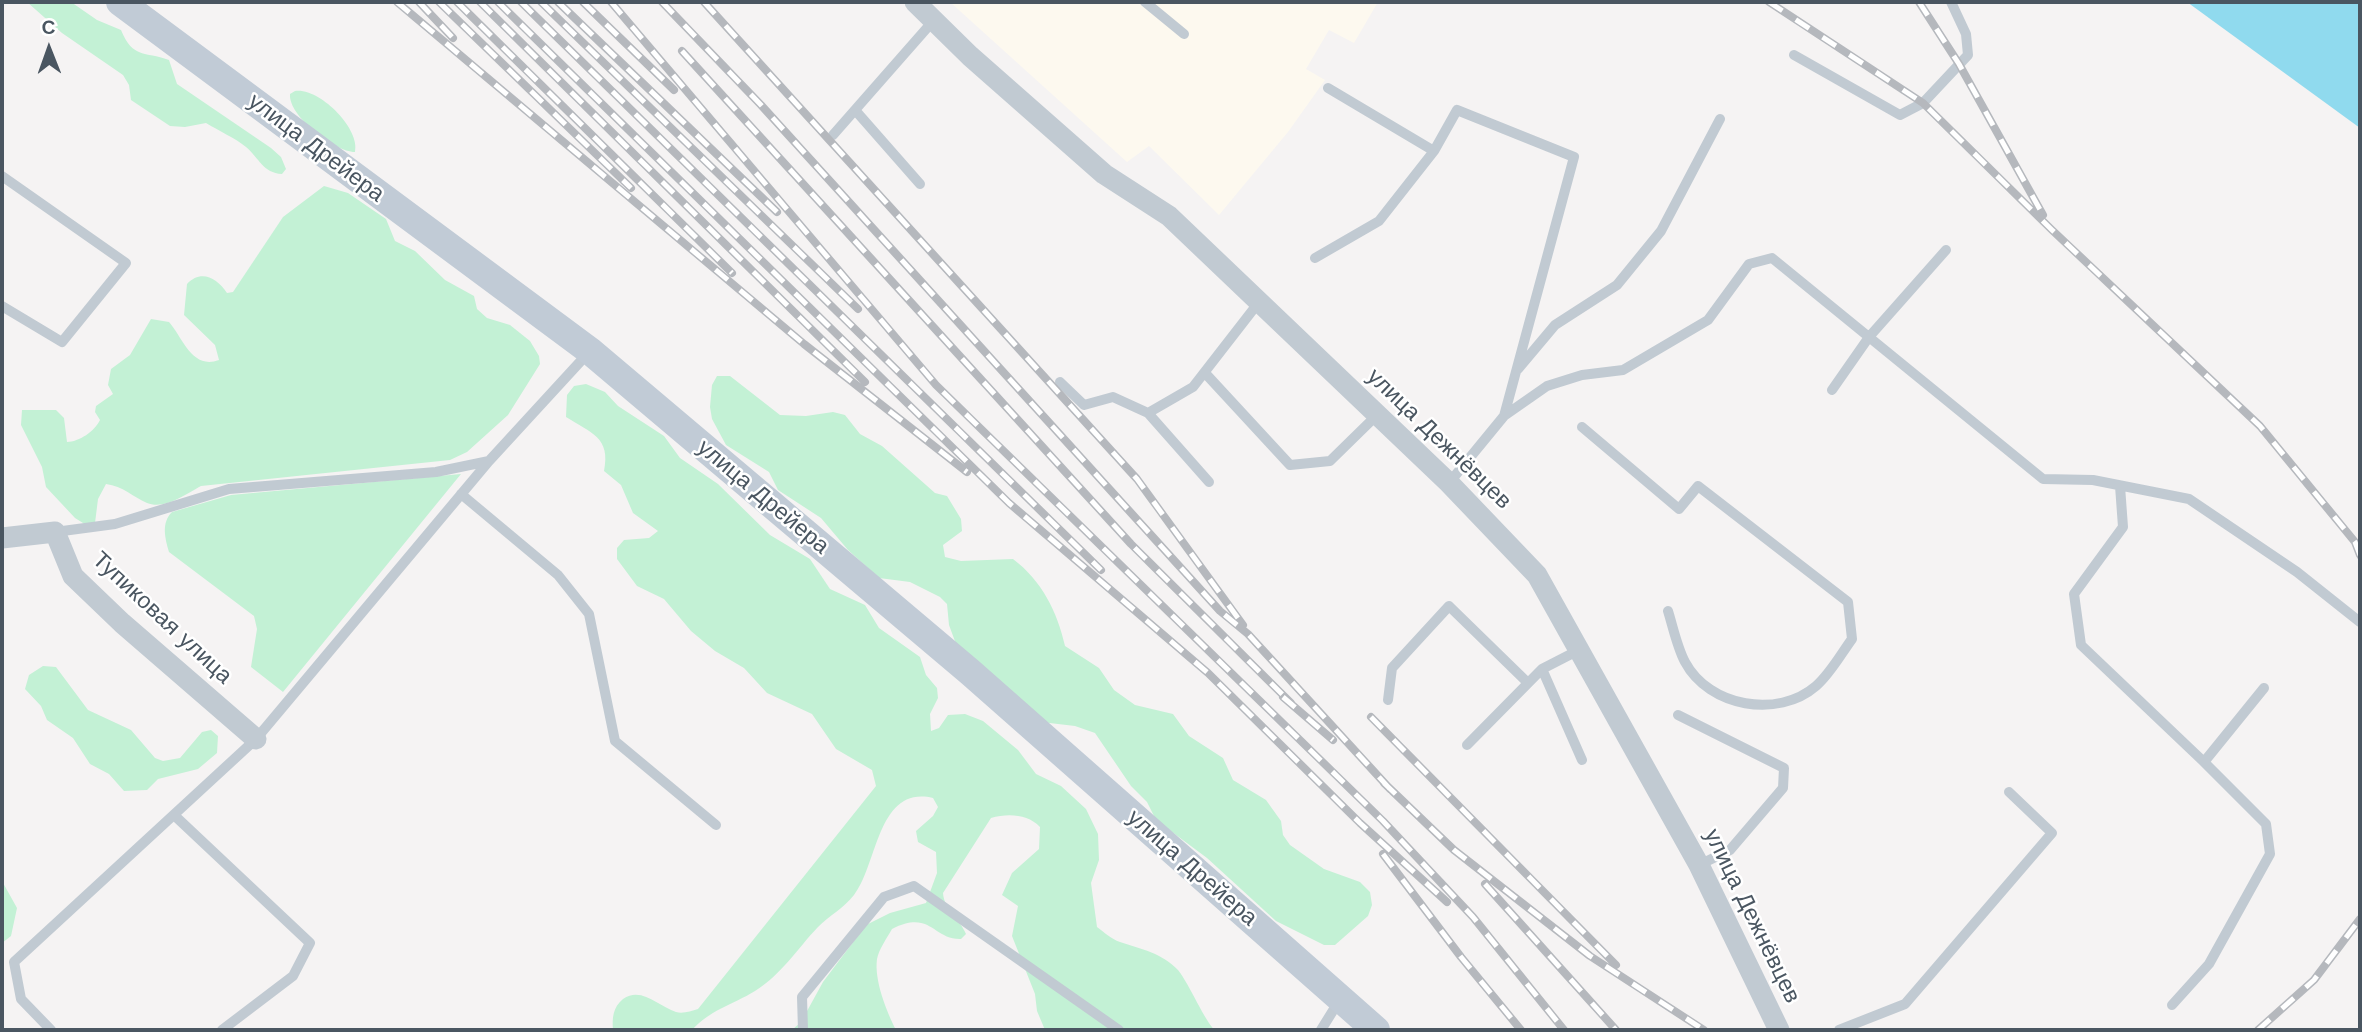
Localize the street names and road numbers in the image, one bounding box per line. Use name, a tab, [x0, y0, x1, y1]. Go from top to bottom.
street label: улица Дрейера	[242, 88, 390, 208]
street label: улица Дежнёвцев	[1361, 363, 1517, 515]
street label: улица Дрейера	[692, 434, 834, 560]
street label: Тупиковая улица	[86, 546, 238, 690]
street label: улица Дрейера	[1121, 804, 1263, 932]
street label: улица Дежнёвцев	[1698, 824, 1806, 1008]

